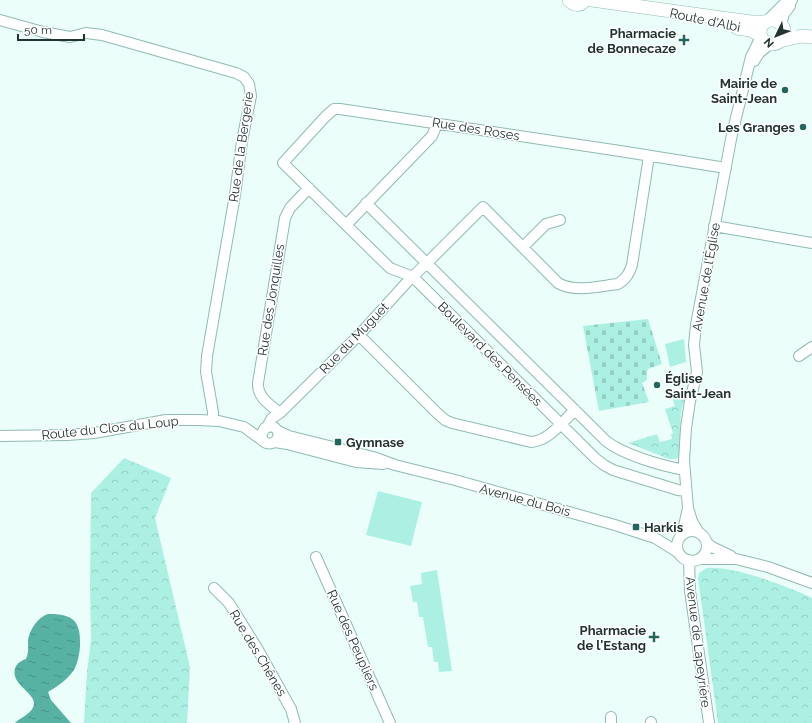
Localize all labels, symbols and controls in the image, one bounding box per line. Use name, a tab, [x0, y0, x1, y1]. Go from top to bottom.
street label: Route d'Albi	[668, 5, 742, 35]
scale bar	[18, 16, 84, 42]
north arrow	[756, 16, 796, 56]
text: 50 m	[24, 23, 52, 37]
place label: Pharmacie de Bonnecaze	[588, 26, 676, 56]
marker: Pharmacie de Bonnecaze	[679, 35, 689, 45]
text: N	[761, 35, 777, 50]
place label: Mairie de Saint-Jean	[711, 76, 777, 106]
marker: Mairie de Saint-Jean	[780, 85, 790, 95]
street label: Rue de la Bergerie	[226, 90, 256, 203]
street label: Rue des Roses	[431, 115, 521, 143]
place label: Les Granges	[718, 120, 796, 135]
marker: Les Granges	[798, 122, 808, 132]
street label: Avenue de l'Église	[689, 221, 723, 332]
street label: Rue des Jonquilles	[255, 243, 287, 357]
street label: Rue du Muguet	[316, 299, 392, 377]
street label: Boulevard des Pensées	[435, 299, 545, 409]
place label: Église Saint-Jean	[665, 371, 731, 401]
marker: Église Saint-Jean	[652, 380, 662, 390]
street label: Route du Clos du Loup	[41, 413, 179, 443]
place label: Gymnase	[346, 435, 404, 450]
marker: Gymnase	[333, 437, 343, 447]
street label: Avenue du Bois	[478, 481, 572, 519]
place label: Harkis	[644, 520, 684, 535]
marker: Harkis	[631, 522, 641, 532]
street label: Avenue de Lapeyrière	[683, 576, 714, 709]
street label: Rue des Peupliers	[324, 587, 382, 693]
street label: Rue des Chênes	[226, 607, 290, 699]
place label: Pharmacie de l'Estang	[577, 623, 646, 653]
marker: Pharmacie de l'Estang	[649, 632, 659, 642]

